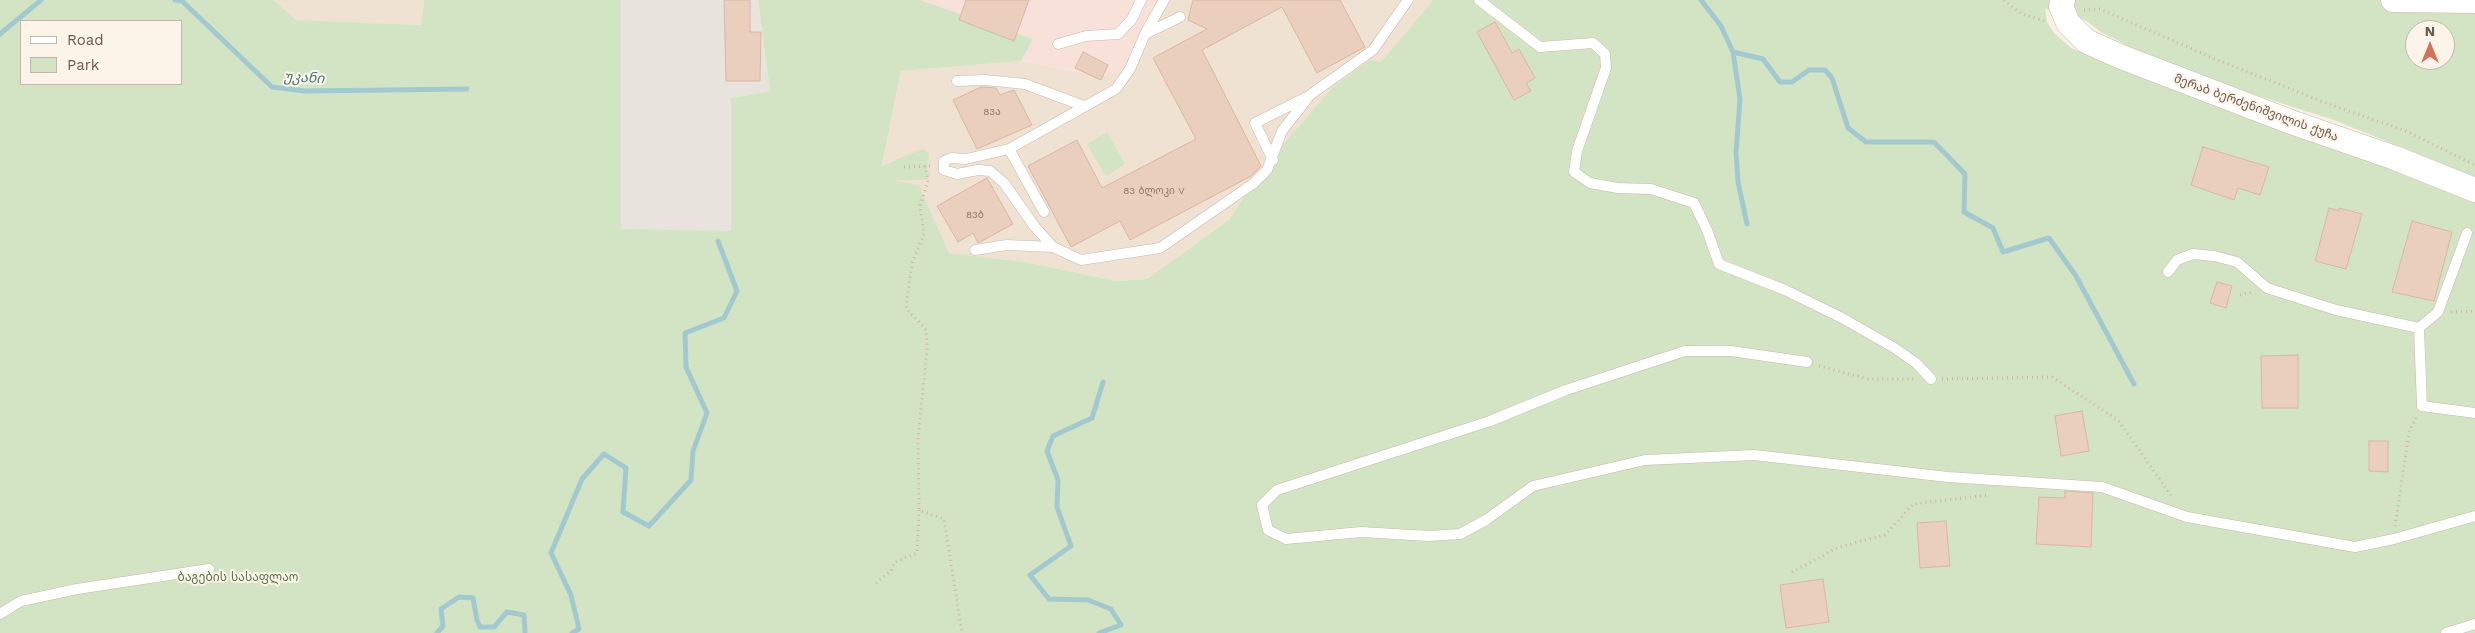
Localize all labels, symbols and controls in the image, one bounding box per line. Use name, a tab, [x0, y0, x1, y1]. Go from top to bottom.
legend	[20, 20, 182, 85]
north arrow	[2405, 20, 2455, 70]
text: N	[2425, 23, 2435, 39]
text: Road	[67, 31, 104, 49]
text: Park	[67, 56, 99, 74]
water label: უკანი	[283, 69, 325, 87]
street label: მერაბ ბერძენიშვილის ქუჩა	[2172, 72, 2340, 144]
house number: 83ა	[983, 106, 1001, 118]
house number: 83 ბლოკი V	[1123, 185, 1185, 197]
house number: 83ბ	[966, 209, 984, 221]
park label: ბაგების სასაფლაო	[178, 570, 298, 584]

